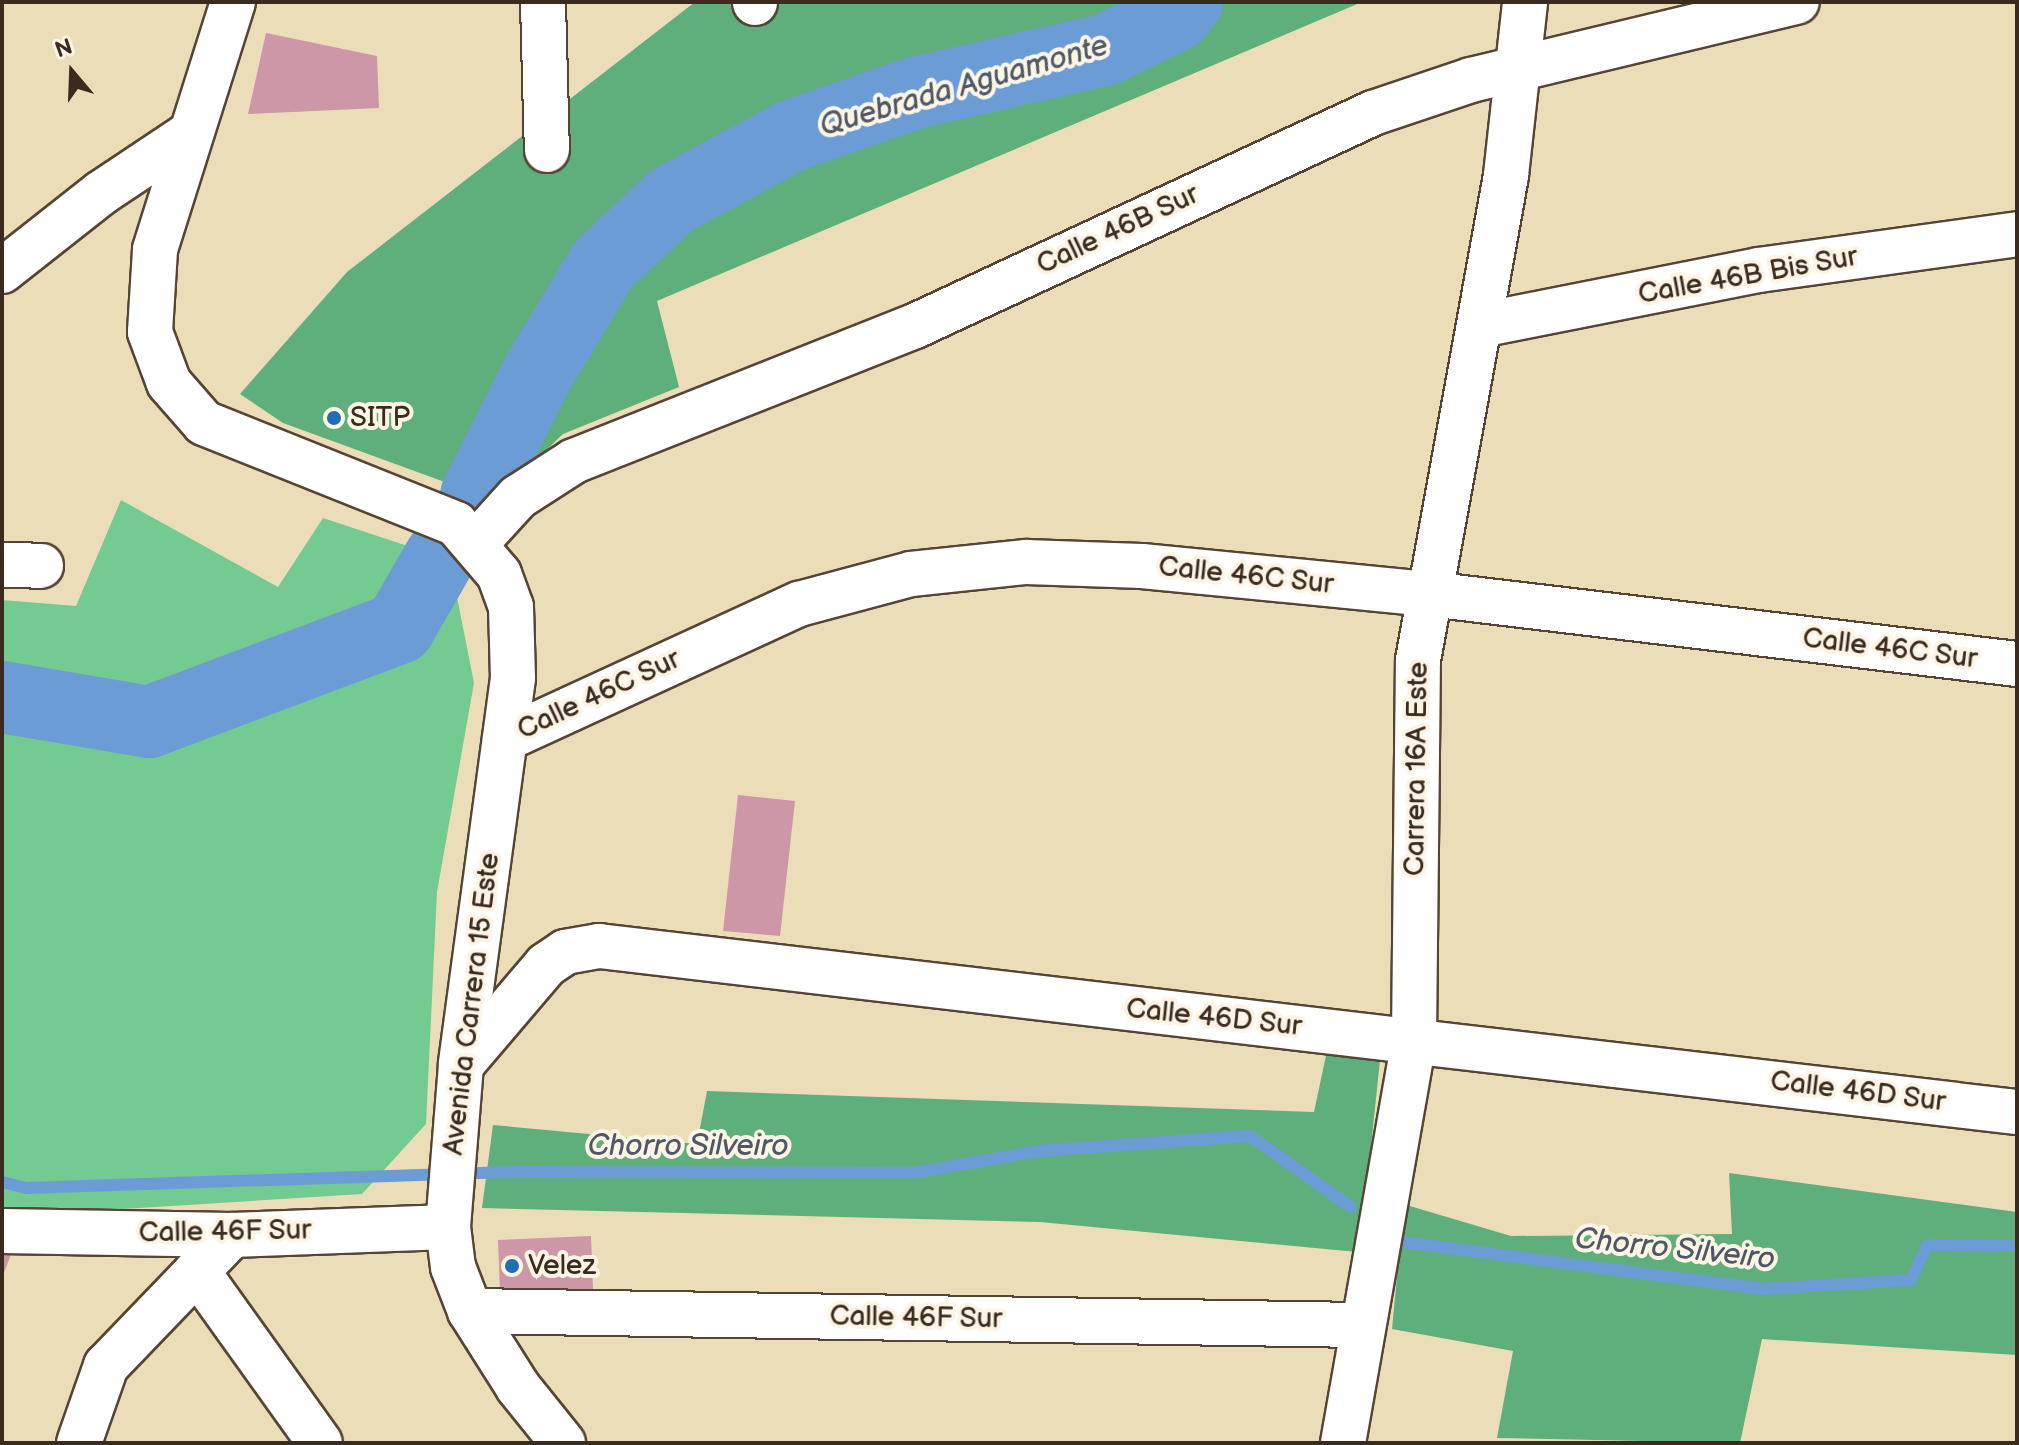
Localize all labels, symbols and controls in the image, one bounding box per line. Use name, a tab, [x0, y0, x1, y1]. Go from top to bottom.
water label: Quebrada Aguamonte	[816, 28, 1112, 144]
north arrow	[32, 32, 112, 112]
text: N	[52, 33, 76, 64]
street label: Calle 46B Sur	[1031, 178, 1205, 282]
street label: Calle 46B Bis Sur	[1635, 240, 1861, 312]
place label: SITP	[350, 401, 410, 435]
marker: SITP	[325, 409, 343, 427]
street label: Calle 46C Sur	[1156, 550, 1336, 602]
street label: Calle 46C Sur	[1800, 622, 1980, 676]
street label: Calle 46C Sur	[512, 642, 686, 748]
street label: Carrera 16A Este	[1398, 662, 1436, 876]
street label: Avenida Carrera 15 Este	[437, 851, 507, 1157]
street label: Calle 46D Sur	[1124, 992, 1304, 1044]
street label: Calle 46D Sur	[1768, 1065, 1948, 1119]
water label: Chorro Silveiro	[587, 1128, 789, 1164]
street label: Calle 46F Sur	[138, 1214, 312, 1250]
water label: Chorro Silveiro	[1573, 1221, 1777, 1277]
place label: Velez	[528, 1249, 596, 1283]
marker: Velez	[503, 1257, 521, 1275]
street label: Calle 46F Sur	[829, 1300, 1003, 1336]

